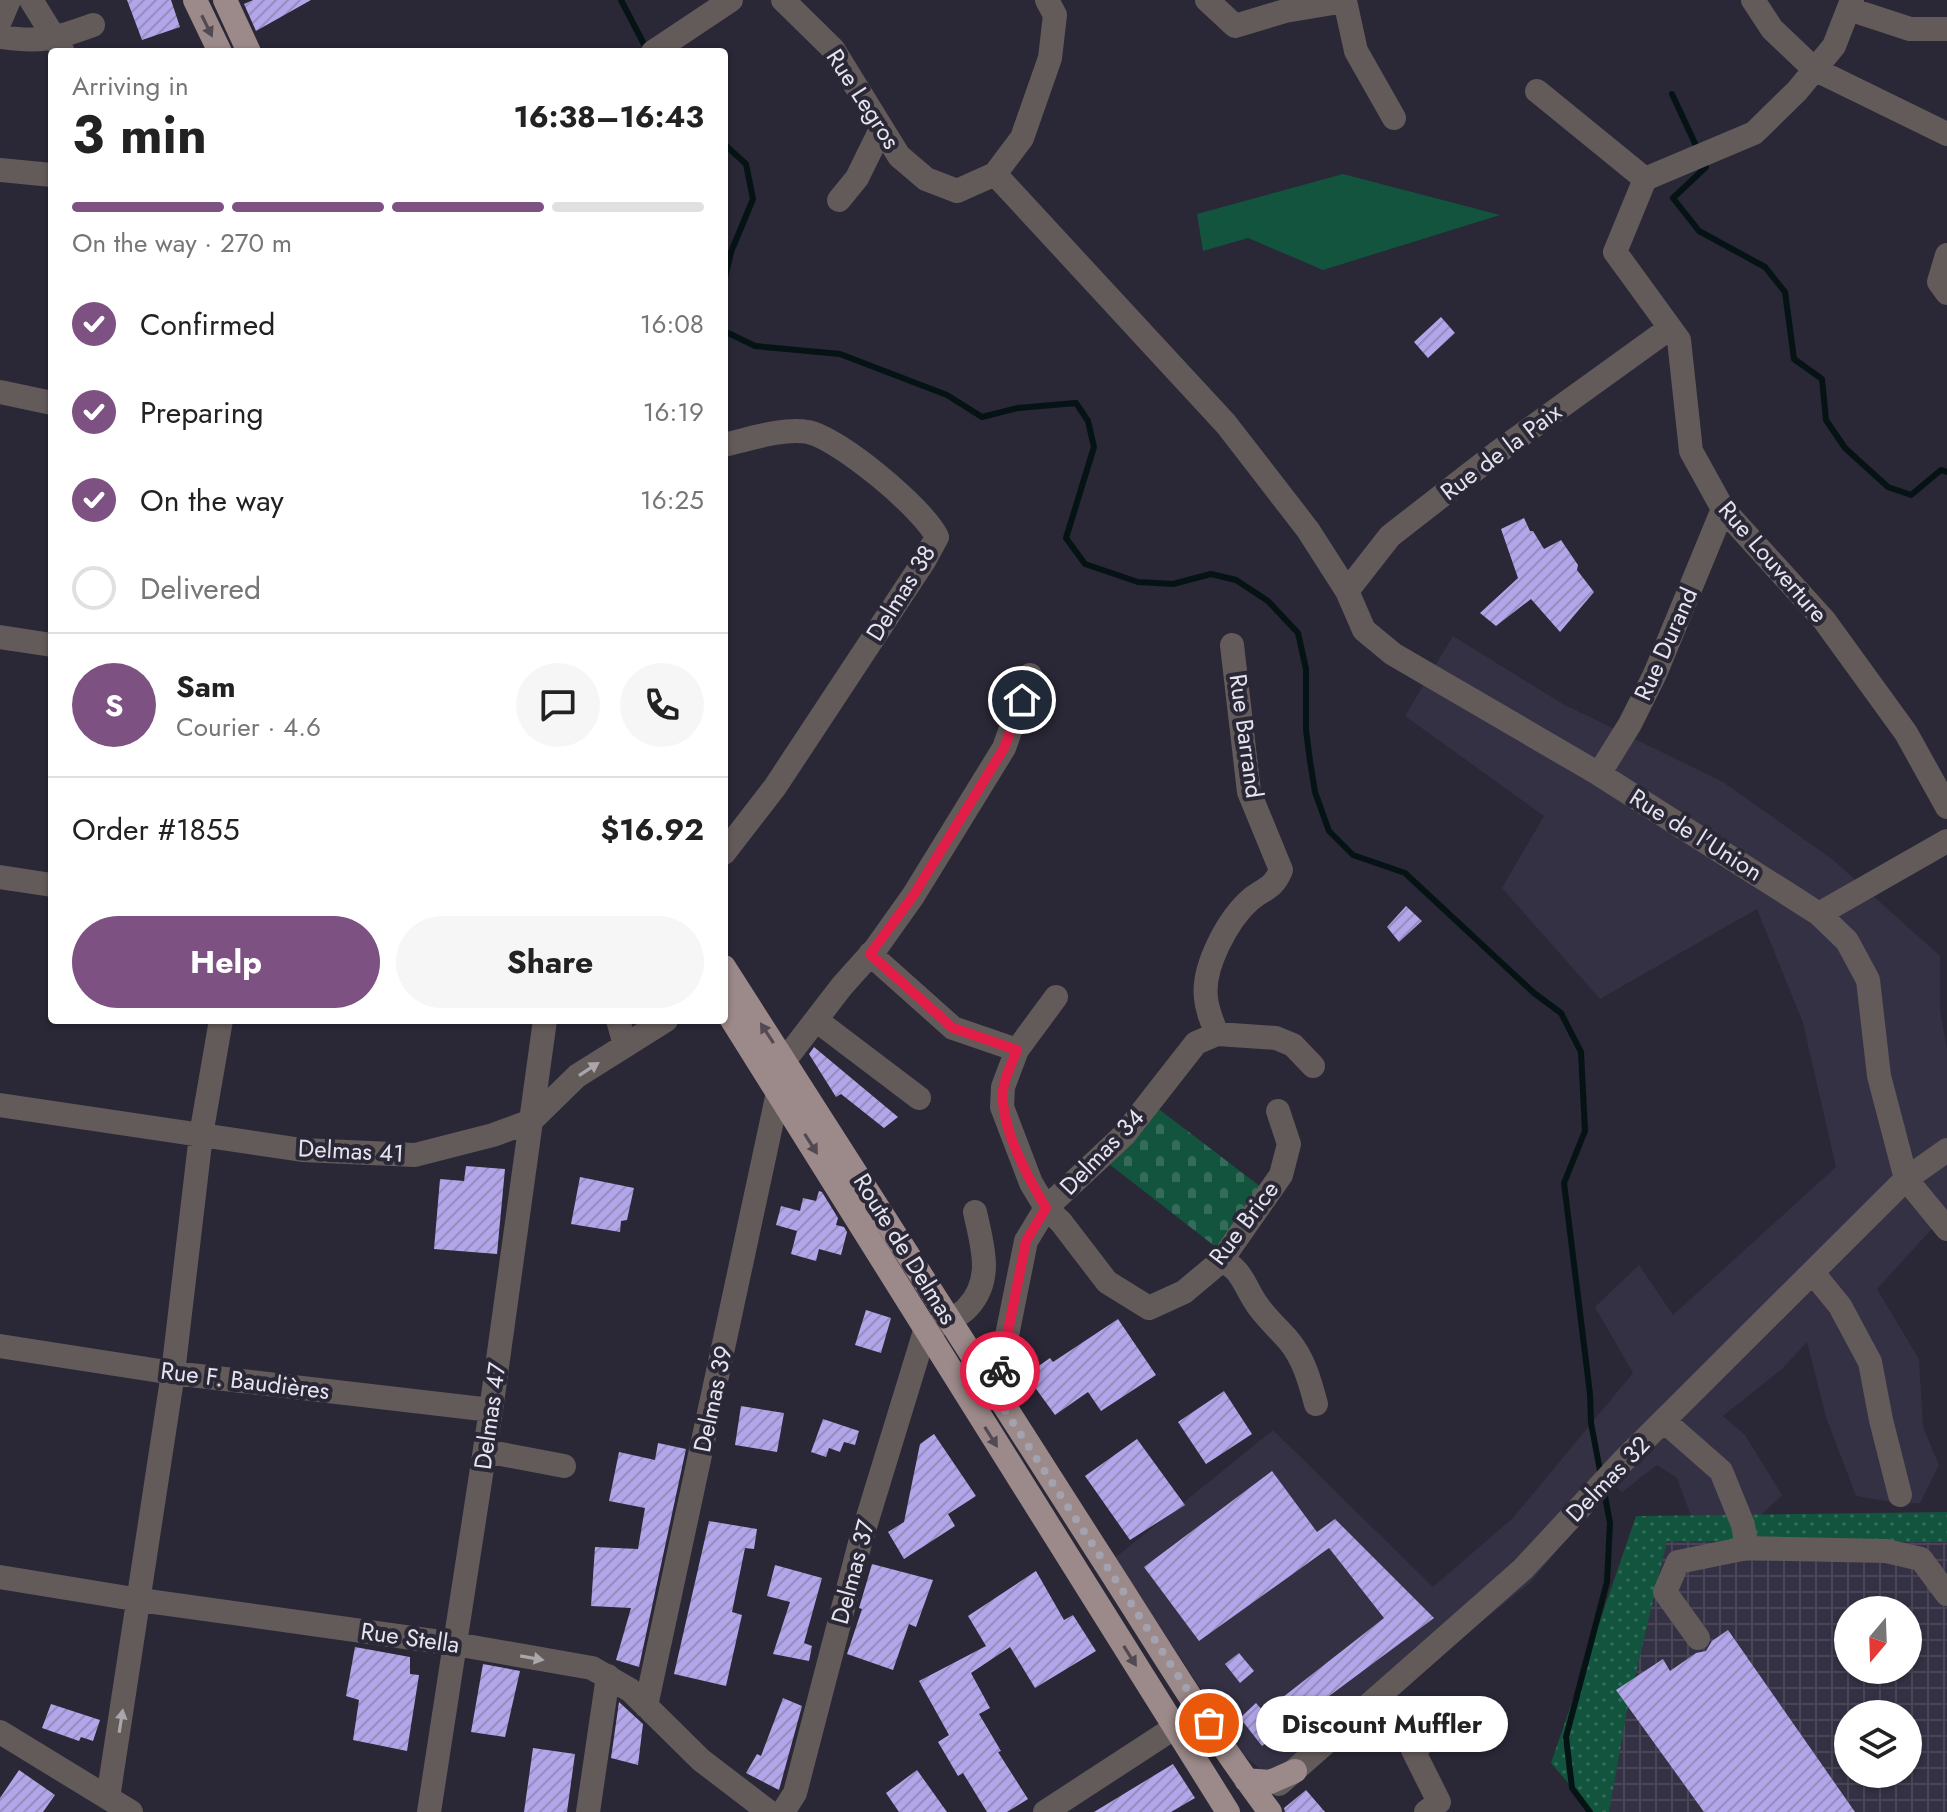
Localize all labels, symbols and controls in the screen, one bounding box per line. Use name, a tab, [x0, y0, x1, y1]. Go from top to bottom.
one-way arrow	[200, 14, 214, 38]
street label: Rue Legros	[818, 42, 909, 156]
text: Arriving in	[72, 67, 189, 105]
text: 16:38–16:43	[513, 95, 704, 138]
text: 3 min	[72, 97, 207, 173]
text: On the way · 270 m	[72, 224, 292, 262]
icon: check	[72, 302, 116, 346]
text: Confirmed	[140, 303, 275, 346]
text: 16:08	[640, 305, 704, 343]
icon: check	[72, 390, 116, 434]
text: Preparing	[140, 391, 264, 434]
text: 16:19	[643, 393, 704, 431]
street label: Rue de la Paix	[1433, 394, 1569, 509]
icon: check	[72, 478, 116, 522]
text: On the way	[140, 479, 284, 522]
text: 16:25	[640, 481, 704, 519]
street label: Rue Louverture	[1710, 493, 1836, 630]
street label: Delmas 38	[857, 538, 944, 648]
text: Delivered	[140, 567, 261, 610]
street label: Rue Durand	[1625, 582, 1706, 706]
button: chat	[516, 663, 600, 747]
button: phone	[620, 663, 704, 747]
text: Sam	[176, 665, 236, 708]
pin	[988, 666, 1056, 734]
street label: Rue Barrand	[1220, 672, 1273, 800]
icon: home	[1000, 678, 1044, 722]
text: S	[105, 684, 123, 727]
text: Courier · 4.6	[176, 708, 321, 746]
street label: Rue de l'Union	[1623, 780, 1769, 889]
text: Order #1855	[72, 808, 240, 851]
text: $16.92	[601, 808, 704, 851]
button: Help	[72, 916, 380, 1008]
button: Share	[396, 916, 704, 1008]
one-way arrow	[759, 1022, 774, 1043]
one-way arrow	[578, 1062, 599, 1077]
street label: Delmas 34	[1051, 1100, 1152, 1203]
street label: Delmas 41	[297, 1130, 405, 1171]
one-way arrow	[804, 1133, 818, 1155]
street label: Route de Delmas	[845, 1167, 966, 1331]
street label: Rue Brice	[1200, 1173, 1287, 1272]
courier	[960, 1331, 1040, 1411]
street label: Delmas 39	[684, 1342, 741, 1455]
icon: bike	[978, 1349, 1022, 1393]
street label: Rue F. Baudières	[159, 1353, 332, 1408]
street label: Delmas 47	[465, 1360, 514, 1472]
one-way arrow	[984, 1426, 999, 1447]
street label: Delmas 32	[1558, 1428, 1658, 1530]
street label: Delmas 37	[822, 1515, 883, 1628]
north arrow	[1834, 1596, 1922, 1684]
map controls	[1834, 1596, 1922, 1788]
street label: Rue Stella	[358, 1613, 462, 1662]
one-way arrow	[1123, 1645, 1137, 1667]
one-way arrow	[520, 1652, 545, 1664]
pin	[1175, 1689, 1243, 1757]
callout: Discount Muffler	[1257, 1695, 1509, 1751]
button: layers	[1834, 1700, 1922, 1788]
icon: bag	[1187, 1701, 1231, 1745]
text: Discount Muffler	[1282, 1705, 1482, 1743]
one-way arrow	[115, 1708, 127, 1733]

